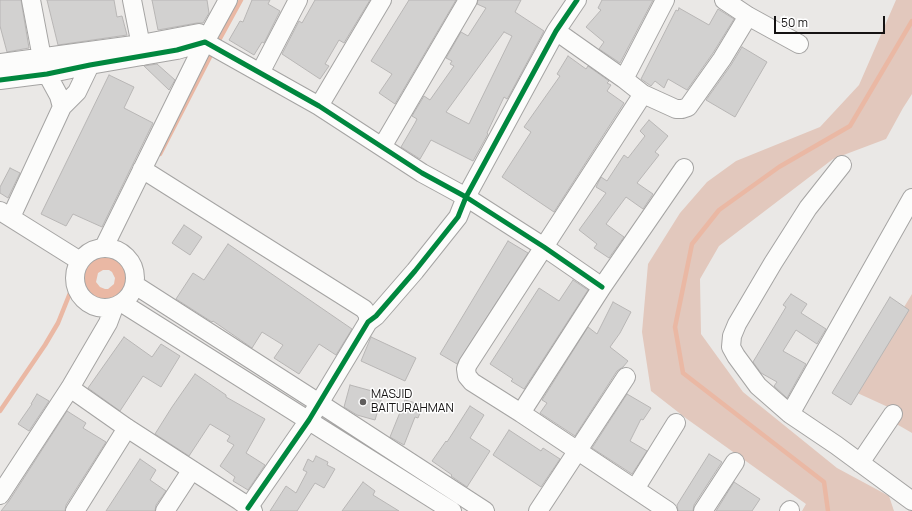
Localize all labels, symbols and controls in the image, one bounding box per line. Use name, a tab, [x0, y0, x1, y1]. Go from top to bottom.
scale bar	[776, 8, 887, 34]
text: 50 m	[781, 14, 808, 31]
place label: MASJID BAITURAHMAN	[371, 388, 454, 416]
marker: MASJID BAITURAHMAN	[358, 397, 368, 407]

